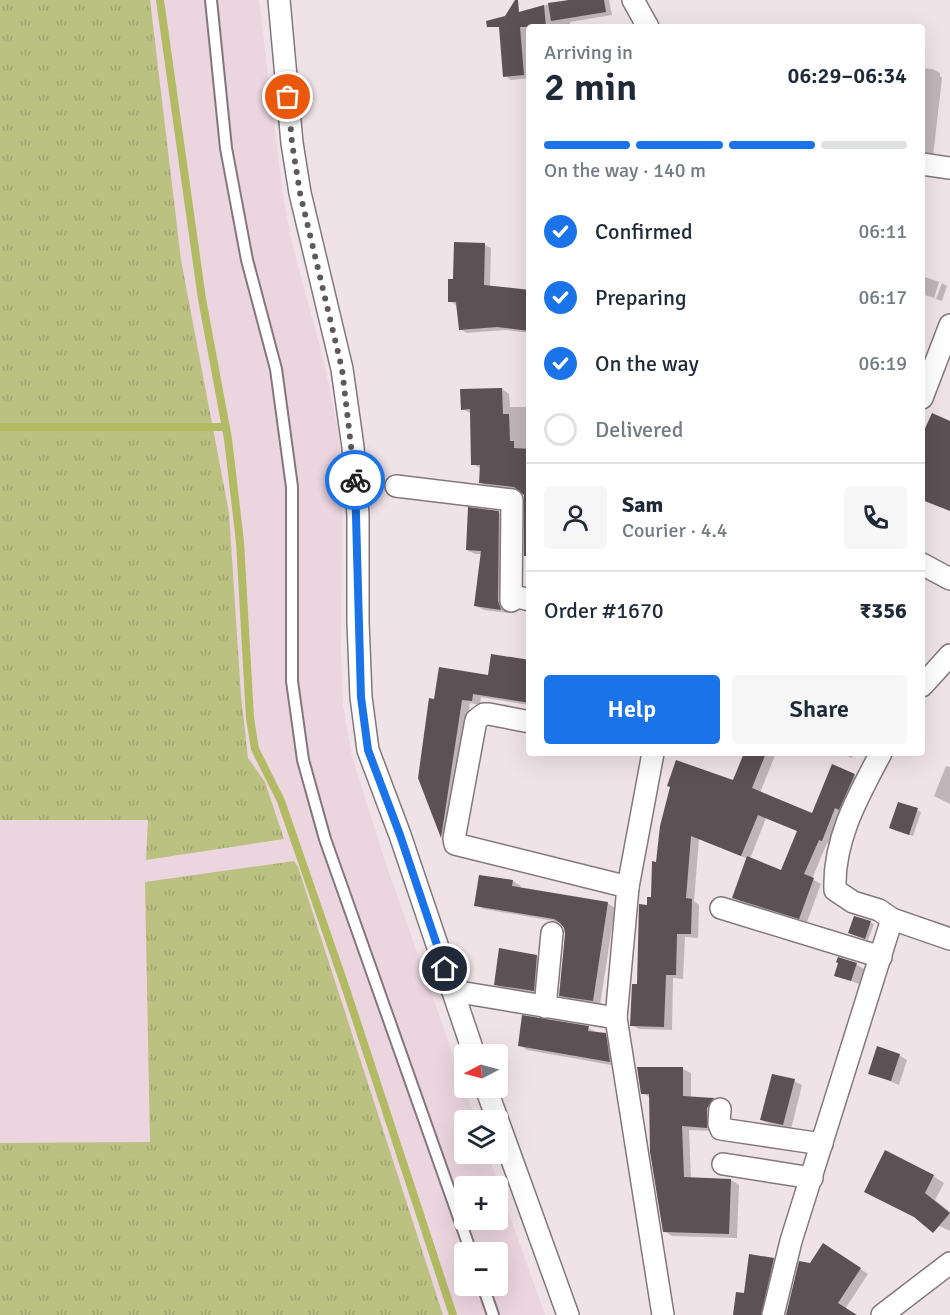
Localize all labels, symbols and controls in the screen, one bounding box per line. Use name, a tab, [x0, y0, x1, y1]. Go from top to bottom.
text: Arriving in	[544, 40, 633, 65]
text: 06:29–06:34	[788, 62, 907, 89]
text: 2 min	[544, 63, 637, 111]
pin	[262, 71, 313, 122]
icon: bag	[271, 80, 304, 113]
text: On the way · 140 m	[544, 158, 706, 183]
icon: check	[544, 215, 577, 248]
text: Confirmed	[595, 218, 693, 245]
text: 06:11	[858, 219, 907, 244]
icon: check	[544, 281, 577, 314]
text: Preparing	[595, 284, 687, 311]
text: 06:17	[858, 285, 907, 310]
icon: check	[544, 347, 577, 380]
text: On the way	[595, 350, 699, 377]
text: 06:19	[858, 351, 907, 376]
text: Delivered	[595, 416, 683, 443]
courier	[325, 450, 385, 510]
icon: bike	[339, 464, 372, 497]
button: person	[544, 486, 607, 549]
button: phone	[844, 486, 907, 549]
text: Sam	[622, 491, 663, 518]
text: Courier · 4.4	[622, 518, 728, 543]
text: Order #1670	[544, 597, 664, 624]
text: ₹356	[859, 597, 907, 624]
button: Help	[544, 675, 720, 744]
button: Share	[732, 675, 907, 744]
pin	[419, 943, 470, 994]
icon: home	[428, 952, 461, 985]
north arrow	[454, 1044, 508, 1098]
map controls	[454, 1044, 508, 1296]
button: layers	[454, 1110, 508, 1164]
button: +	[454, 1176, 508, 1230]
button: −	[454, 1242, 508, 1296]

